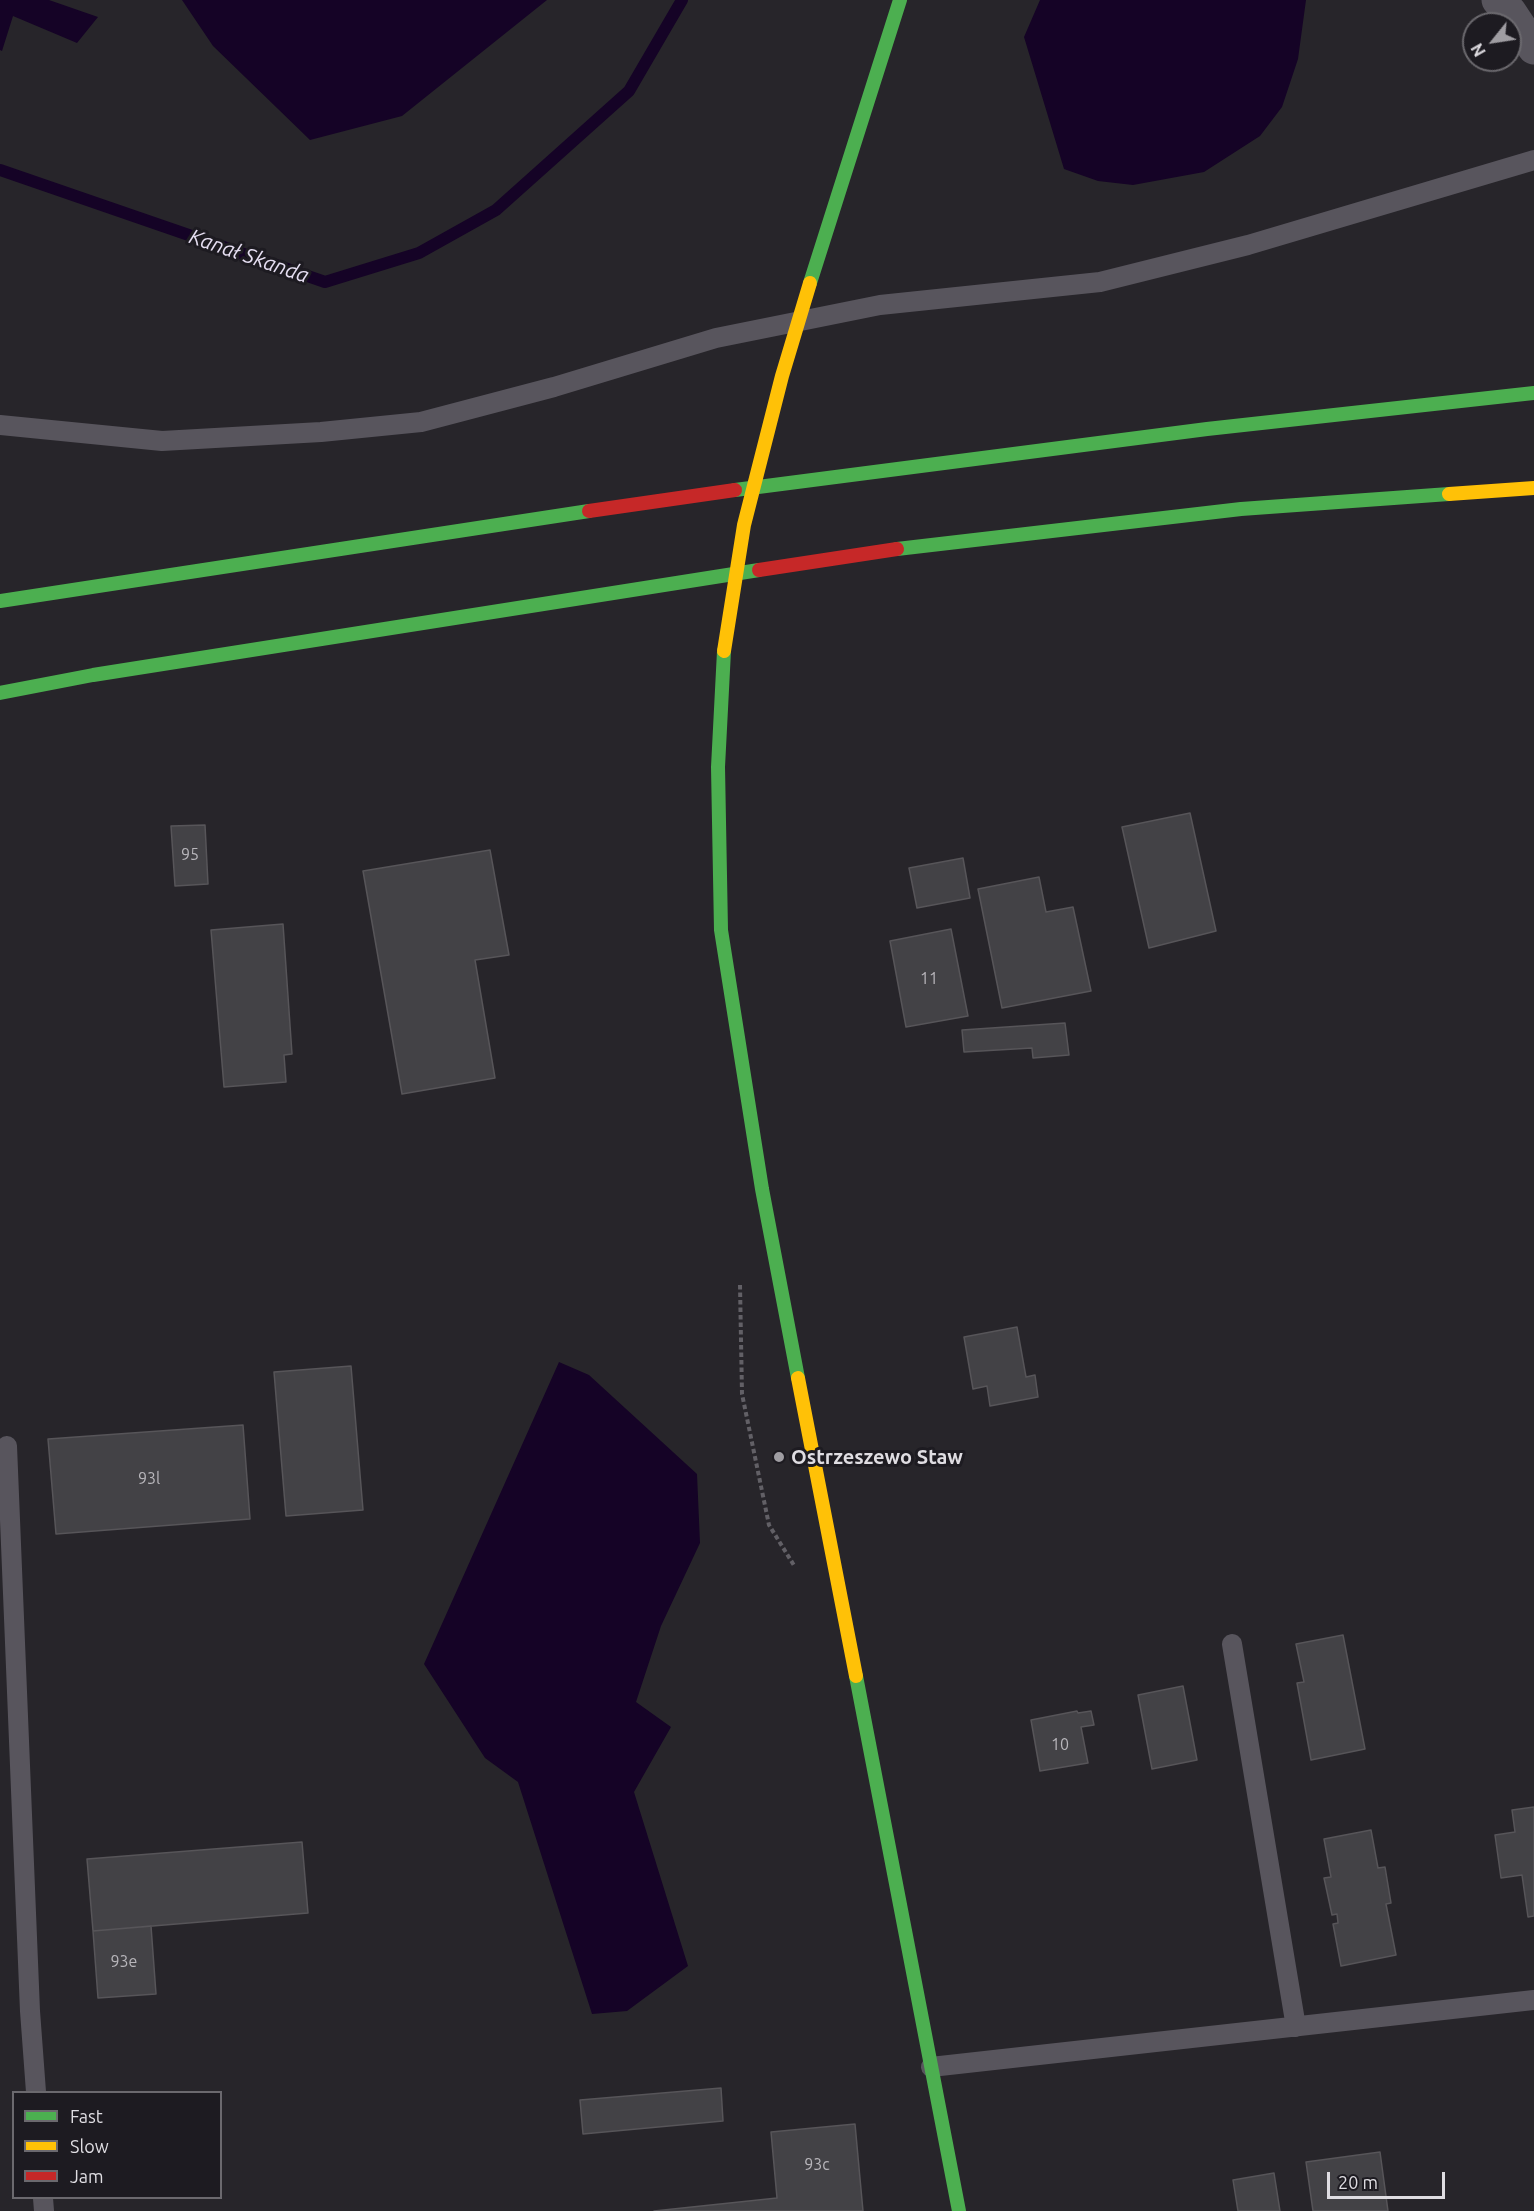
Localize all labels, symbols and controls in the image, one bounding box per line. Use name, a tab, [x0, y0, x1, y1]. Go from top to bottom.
north arrow	[1462, 12, 1522, 72]
text: N	[1467, 40, 1489, 60]
water label: Kanał Skanda	[186, 224, 312, 288]
house number: 95	[181, 845, 199, 865]
house number: 11	[920, 969, 938, 989]
place label: Ostrzeszewo Staw	[791, 1445, 963, 1469]
marker: Ostrzeszewo Staw	[772, 1450, 786, 1464]
house number: 93l	[138, 1469, 160, 1489]
house number: 10	[1051, 1735, 1069, 1755]
house number: 93e	[111, 1952, 137, 1972]
legend	[12, 2091, 222, 2199]
text: Fast	[70, 2106, 103, 2126]
text: Slow	[70, 2136, 109, 2156]
house number: 93c	[804, 2155, 830, 2175]
scale bar	[1330, 2160, 1448, 2198]
text: Jam	[70, 2166, 104, 2186]
text: 20 m	[1338, 2172, 1378, 2192]

